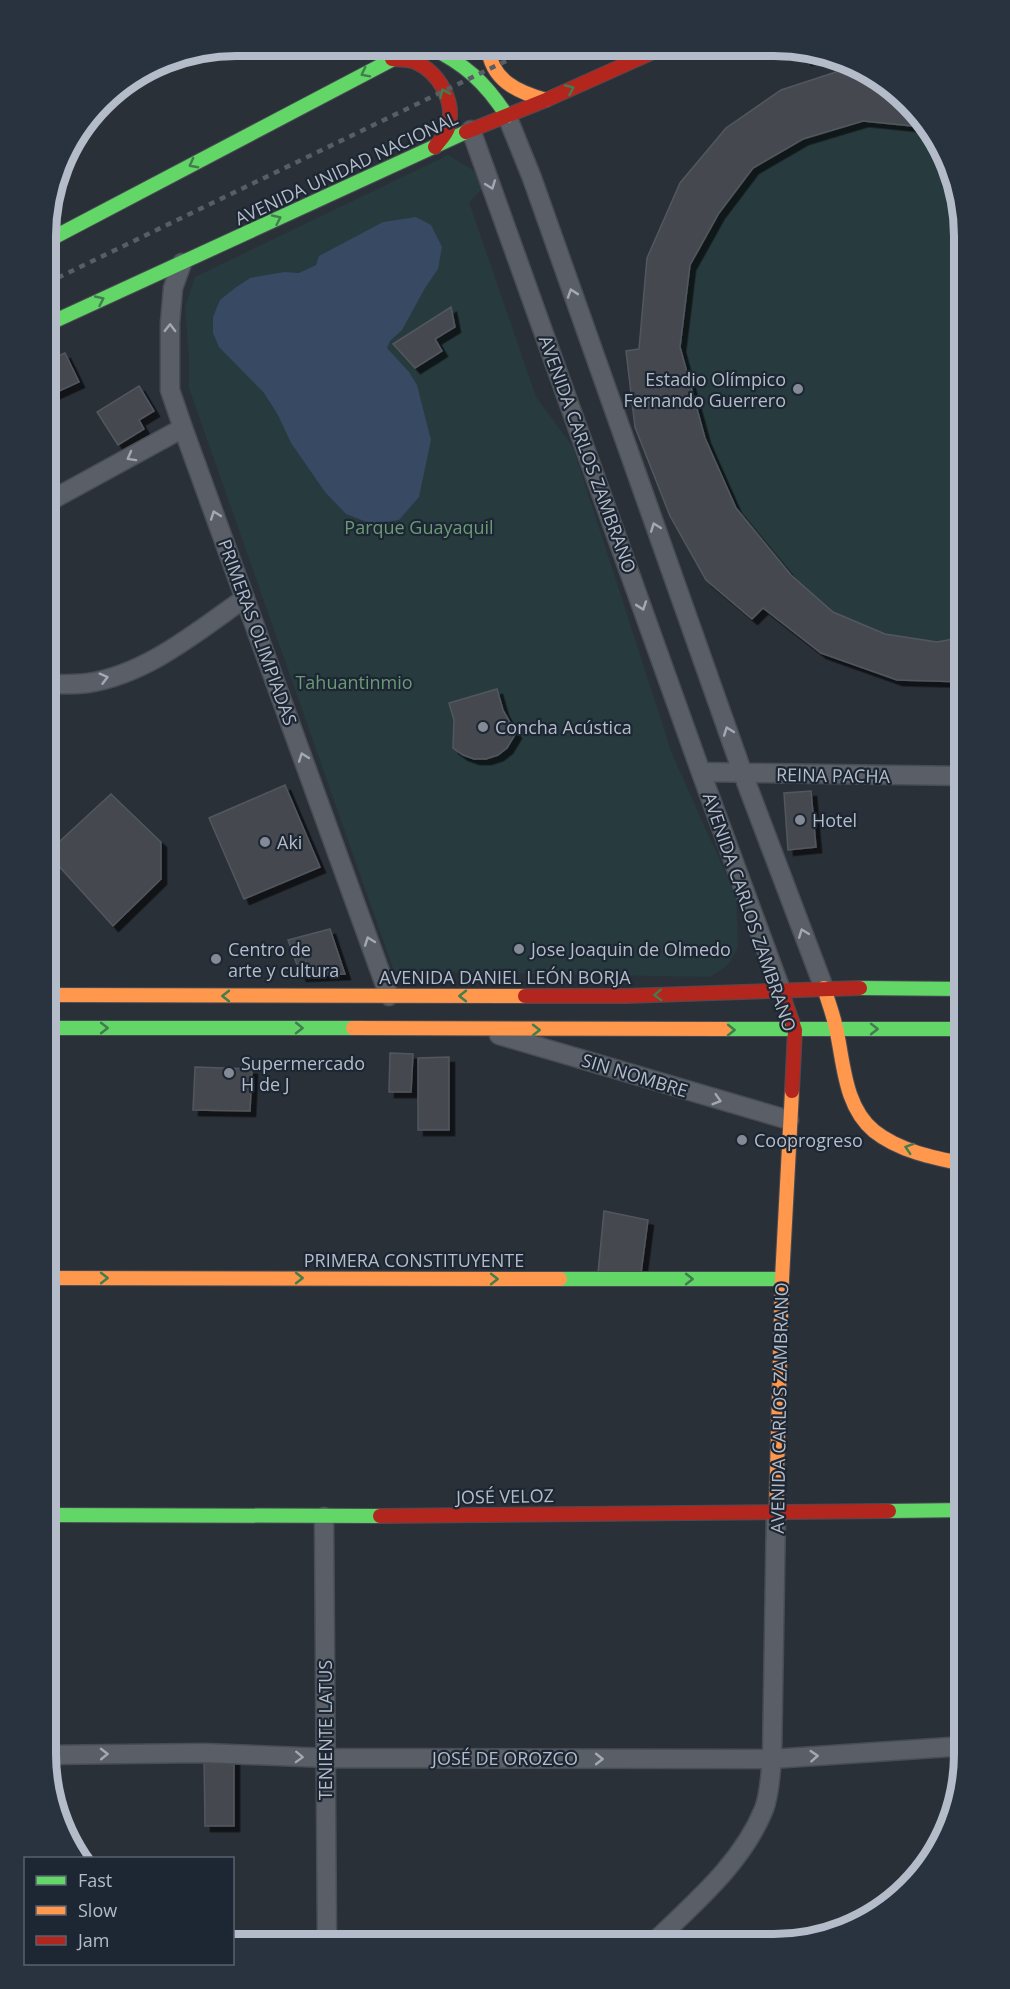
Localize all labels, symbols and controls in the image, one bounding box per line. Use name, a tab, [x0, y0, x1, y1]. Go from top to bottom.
one-way arrow	[361, 66, 372, 77]
one-way arrow	[564, 84, 575, 96]
one-way arrow	[439, 89, 451, 100]
street label: AVENIDA UNIDAD NACIONAL	[231, 106, 461, 230]
one-way arrow	[189, 157, 199, 168]
one-way arrow	[484, 179, 497, 190]
one-way arrow	[271, 215, 282, 227]
one-way arrow	[567, 289, 580, 299]
one-way arrow	[93, 296, 104, 308]
one-way arrow	[164, 323, 177, 332]
street label: AVENIDA CARLOS ZAMBRANO	[534, 332, 642, 576]
place label: Estadio Olímpico Fernando Guerrero	[623, 367, 786, 412]
marker: Estadio Olímpico Fernando Guerrero	[791, 382, 805, 396]
one-way arrow	[127, 450, 137, 461]
one-way arrow	[209, 510, 222, 521]
park label: Parque Guayaquil	[344, 515, 494, 539]
one-way arrow	[650, 522, 663, 533]
street label: PRIMERAS OLIMPIADAS	[213, 536, 303, 728]
one-way arrow	[635, 600, 648, 611]
park label: Tahuantinmio	[295, 670, 413, 694]
one-way arrow	[99, 673, 109, 686]
place label: Concha Acústica	[495, 715, 632, 739]
marker: Concha Acústica	[476, 720, 490, 734]
one-way arrow	[722, 726, 735, 737]
one-way arrow	[298, 753, 311, 763]
street label: REINA PACHA	[776, 762, 891, 788]
street label: AVENIDA CARLOS ZAMBRANO	[698, 789, 802, 1035]
place label: Hotel	[812, 808, 857, 832]
marker: Hotel	[793, 813, 807, 827]
place label: Aki	[277, 830, 302, 854]
marker: Aki	[258, 835, 272, 849]
one-way arrow	[798, 928, 811, 939]
one-way arrow	[364, 936, 377, 947]
place label: Centro de arte y cultura	[228, 937, 339, 982]
place label: Jose Joaquin de Olmedo	[529, 937, 731, 961]
marker: Jose Joaquin de Olmedo	[512, 942, 526, 956]
marker: Centro de arte y cultura	[209, 952, 223, 966]
street label: AVENIDA DANIEL LEÓN BORJA	[379, 965, 631, 989]
one-way arrow	[654, 988, 663, 1001]
one-way arrow	[222, 990, 231, 1002]
one-way arrow	[459, 990, 468, 1002]
one-way arrow	[100, 1022, 109, 1034]
one-way arrow	[295, 1022, 304, 1034]
one-way arrow	[870, 1023, 879, 1035]
one-way arrow	[532, 1024, 541, 1036]
one-way arrow	[727, 1024, 736, 1036]
street label: SIN NOMBRE	[579, 1048, 691, 1102]
place label: Supermercado H de J	[241, 1051, 365, 1096]
marker: Supermercado H de J	[222, 1066, 236, 1080]
one-way arrow	[711, 1093, 722, 1105]
place label: Cooprogreso	[754, 1128, 863, 1152]
marker: Cooprogreso	[735, 1133, 749, 1147]
one-way arrow	[904, 1143, 915, 1155]
street label: PRIMERA CONSTITUYENTE	[304, 1248, 524, 1272]
one-way arrow	[99, 1272, 108, 1284]
one-way arrow	[294, 1272, 303, 1284]
one-way arrow	[489, 1273, 498, 1285]
one-way arrow	[684, 1273, 693, 1285]
street label: AVENIDA CARLOS ZAMBRANO	[765, 1282, 793, 1534]
street label: JOSÉ VELOZ	[454, 1483, 554, 1509]
street label: TENIENTE LATUS	[313, 1660, 337, 1800]
street label: JOSÉ DE OROZCO	[430, 1746, 578, 1770]
one-way arrow	[99, 1748, 108, 1760]
one-way arrow	[294, 1750, 303, 1763]
one-way arrow	[810, 1750, 819, 1763]
one-way arrow	[594, 1752, 603, 1765]
legend	[24, 1857, 234, 1965]
text: Fast	[78, 1868, 112, 1892]
text: Slow	[78, 1898, 117, 1922]
text: Jam	[76, 1928, 110, 1952]

